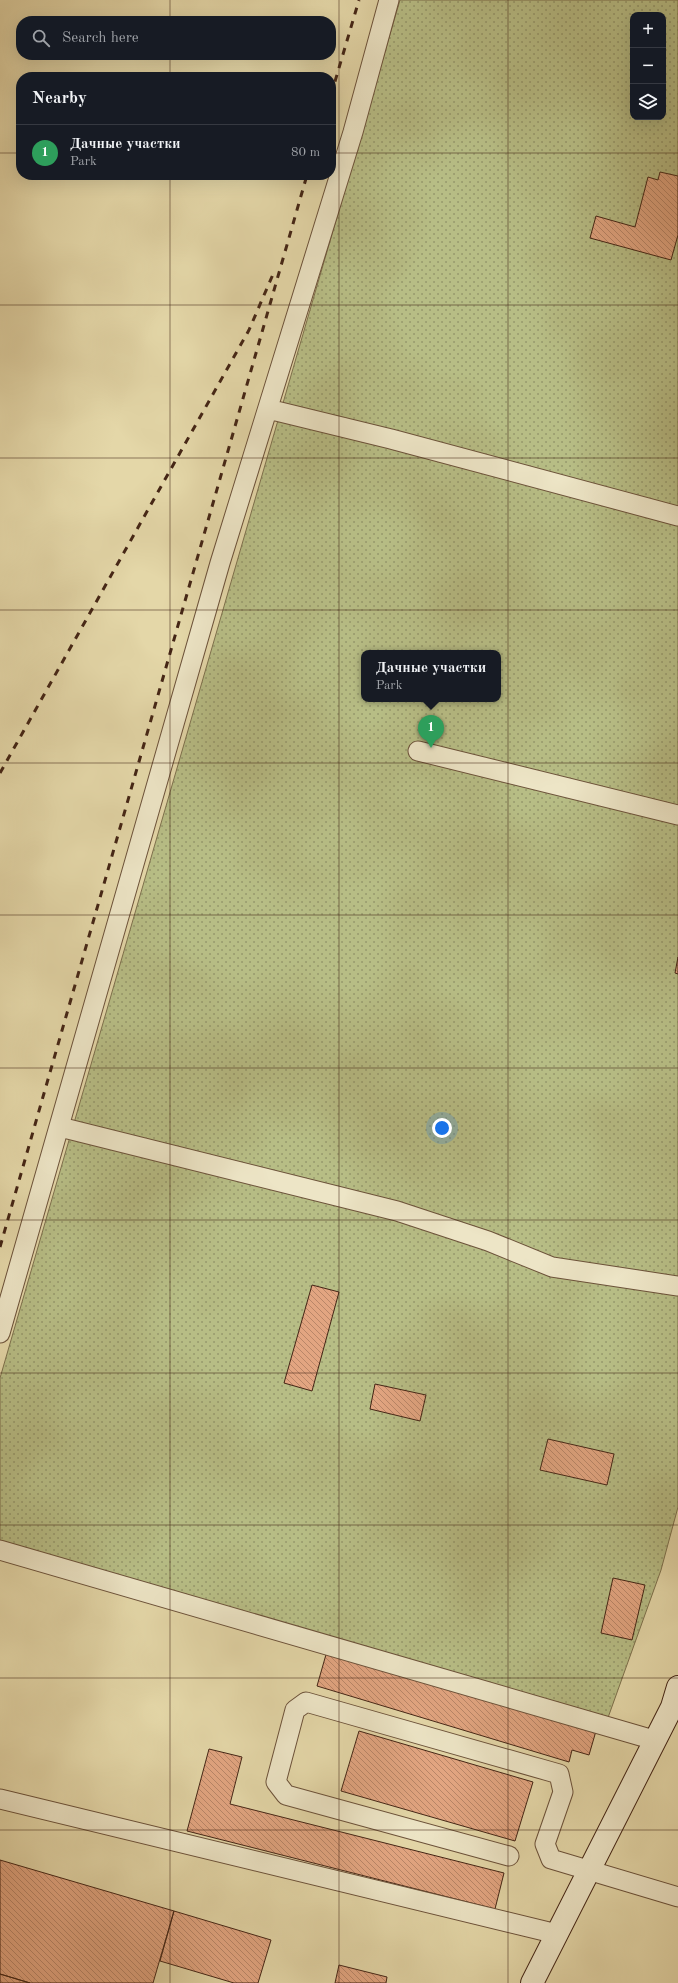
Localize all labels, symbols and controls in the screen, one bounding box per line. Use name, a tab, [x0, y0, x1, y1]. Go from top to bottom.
map controls	[630, 12, 666, 120]
button: +	[630, 12, 666, 48]
search box	[16, 16, 336, 60]
icon: search	[30, 27, 52, 49]
text: Search here	[62, 31, 139, 46]
button: −	[630, 48, 666, 84]
button: layers	[630, 84, 666, 120]
text: Nearby	[32, 90, 87, 107]
text: Дачные участки	[70, 137, 181, 152]
text: 1	[41, 146, 49, 159]
text: 80 m	[291, 146, 320, 159]
text: Park	[70, 155, 97, 168]
popup	[361, 650, 501, 702]
text: Дачные участки	[376, 661, 486, 676]
text: Park	[376, 679, 402, 692]
pin: 1	[418, 715, 444, 748]
your location	[432, 1118, 452, 1138]

